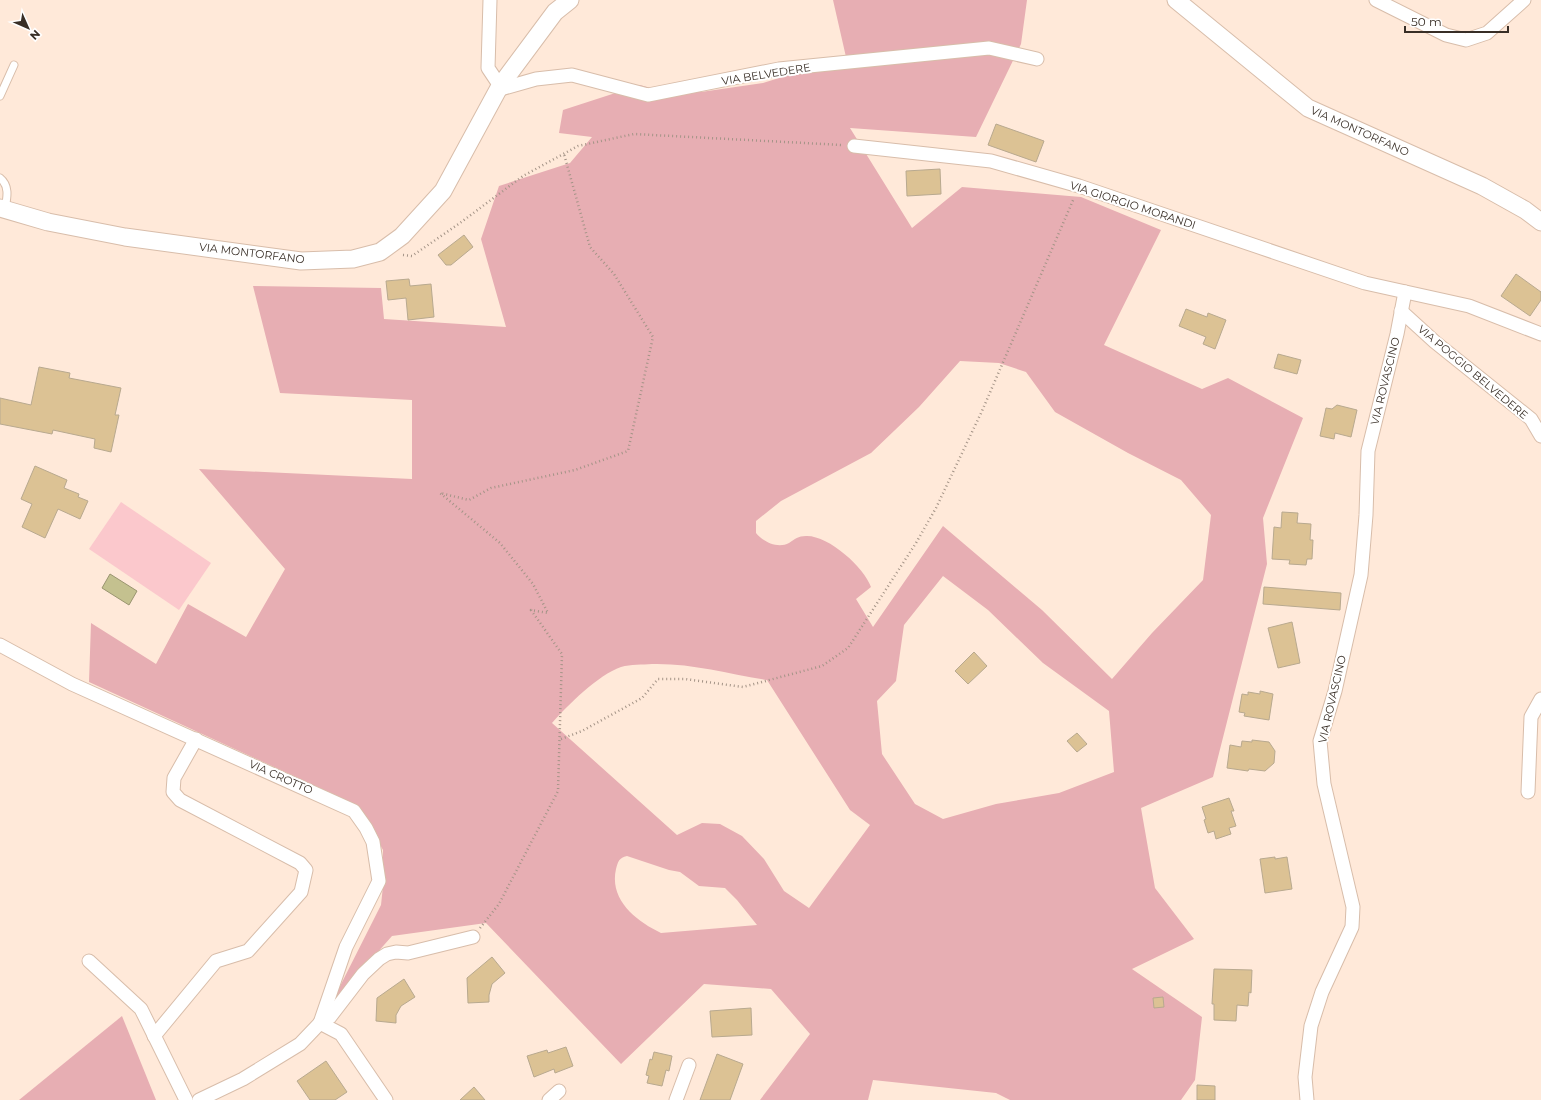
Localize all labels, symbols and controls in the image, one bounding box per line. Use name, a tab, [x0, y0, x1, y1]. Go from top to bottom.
north arrow	[8, 8, 48, 48]
scale bar	[1405, 8, 1508, 34]
text: 50 m	[1411, 14, 1442, 29]
text: N	[27, 27, 43, 43]
street label: VIA BELVEDERE	[721, 60, 811, 88]
street label: VIA MONTORFANO	[1309, 103, 1411, 159]
street label: VIA GIORGIO MORANDI	[1068, 178, 1198, 232]
street label: VIA MONTORFANO	[198, 240, 306, 266]
street label: VIA POGGIO BELVEDERE	[1415, 322, 1531, 422]
street label: VIA ROVASCINO	[1367, 336, 1403, 426]
street label: VIA ROVASCINO	[1315, 654, 1349, 744]
street label: VIA CROTTO	[247, 757, 315, 797]

